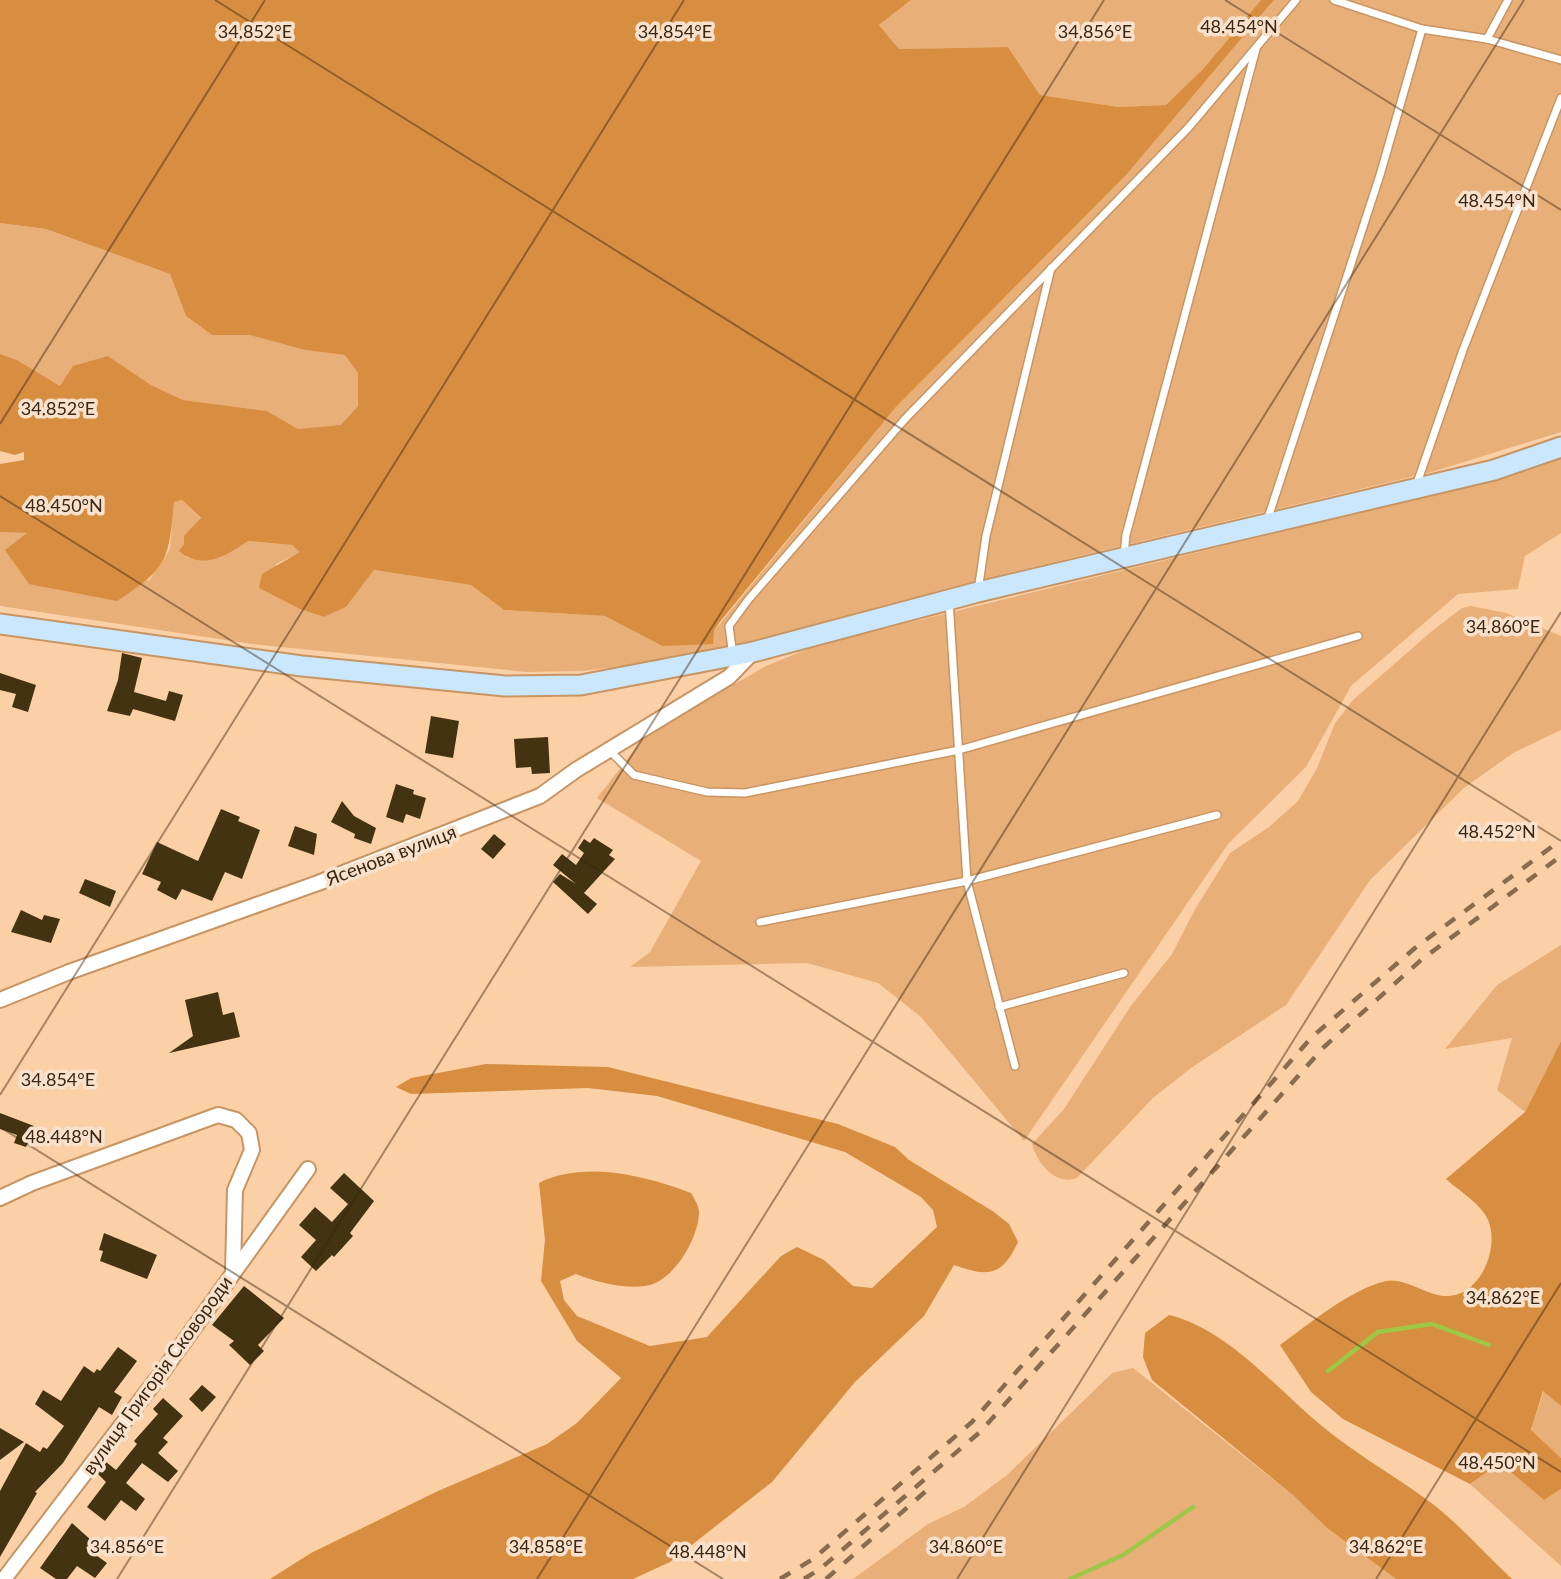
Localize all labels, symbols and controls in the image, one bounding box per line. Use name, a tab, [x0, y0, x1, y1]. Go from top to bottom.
text: 48.454°N	[1200, 15, 1278, 37]
text: 34.852°E	[218, 20, 292, 42]
text: 34.854°E	[638, 20, 712, 42]
text: 34.856°E	[1058, 20, 1132, 42]
text: 48.454°N	[1458, 189, 1536, 211]
text: 34.852°E	[21, 397, 95, 419]
text: 48.450°N	[25, 494, 103, 516]
text: 34.860°E	[1466, 615, 1540, 637]
street label: Ясенова вулиця	[322, 819, 459, 890]
text: 48.452°N	[1458, 820, 1536, 842]
text: 34.854°E	[21, 1068, 95, 1090]
text: 48.448°N	[25, 1125, 103, 1147]
street label: вулиця Григорія Сковороди	[77, 1271, 236, 1478]
text: 34.862°E	[1466, 1286, 1540, 1308]
text: 48.450°N	[1458, 1451, 1536, 1473]
text: 34.856°E	[90, 1535, 164, 1557]
text: 34.858°E	[509, 1535, 583, 1557]
text: 34.860°E	[929, 1535, 1003, 1557]
text: 34.862°E	[1349, 1535, 1423, 1557]
text: 48.448°N	[669, 1540, 747, 1562]

